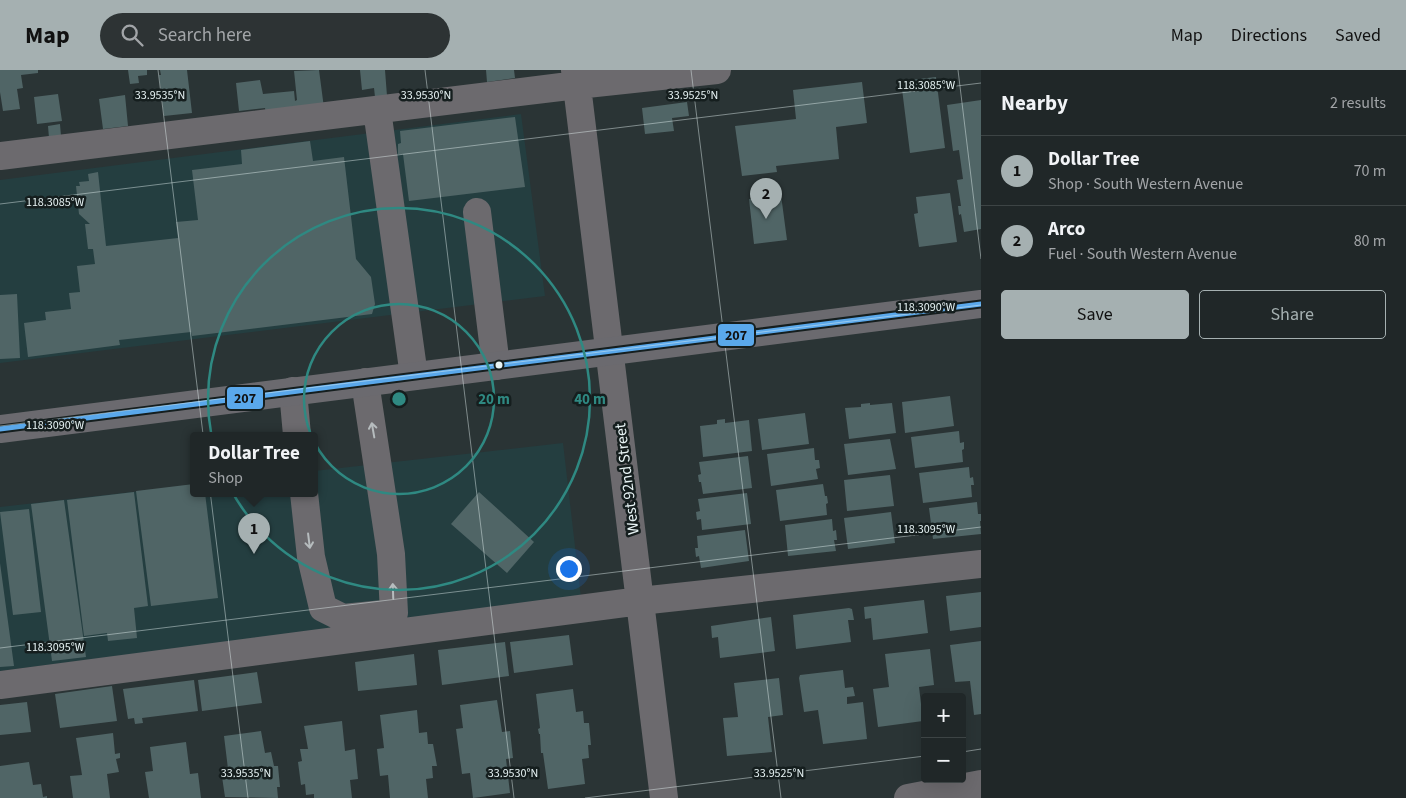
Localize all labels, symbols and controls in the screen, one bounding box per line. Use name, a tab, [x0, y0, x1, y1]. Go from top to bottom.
search box	[100, 13, 450, 58]
text: Map	[25, 18, 70, 53]
icon: search	[118, 21, 146, 49]
text: Search here	[158, 22, 251, 49]
text: Map	[1171, 23, 1203, 48]
text: Directions	[1231, 23, 1307, 48]
text: Saved	[1335, 23, 1381, 48]
text: 118.3085°W	[897, 77, 956, 94]
text: 33.9535°N	[135, 87, 185, 104]
text: 33.9530°N	[401, 87, 451, 104]
text: 33.9525°N	[668, 87, 718, 104]
text: Nearby	[1001, 88, 1068, 118]
text: 2 results	[1330, 92, 1386, 114]
text: Dollar Tree	[1048, 146, 1140, 173]
text: 1	[1013, 160, 1021, 182]
text: 70 m	[1354, 160, 1386, 182]
text: Shop · South Western Avenue	[1048, 173, 1243, 195]
pin: 2	[750, 178, 782, 219]
text: 118.3085°W	[26, 194, 85, 211]
text: Arco	[1048, 216, 1085, 243]
text: 2	[1013, 230, 1021, 252]
text: 80 m	[1354, 230, 1386, 252]
text: Fuel · South Western Avenue	[1048, 243, 1237, 265]
button: Save	[1001, 290, 1189, 339]
button: Share	[1199, 290, 1386, 339]
text: 118.3090°W	[897, 299, 956, 316]
line badge: 207	[717, 323, 755, 347]
text: 207	[725, 326, 747, 346]
unlabelled marker	[494, 360, 504, 370]
line badge: 207	[226, 386, 264, 410]
text: 207	[234, 389, 256, 409]
text: 20 m	[478, 389, 510, 410]
text: 40 m	[574, 389, 606, 410]
centre of rings	[390, 390, 408, 408]
text: 118.3090°W	[26, 417, 85, 434]
street label: West 92nd Street	[609, 421, 645, 536]
one-way arrow	[368, 423, 378, 439]
popup	[190, 432, 318, 497]
text: Dollar Tree	[208, 440, 300, 467]
text: Shop	[208, 467, 243, 489]
pin: 1	[238, 513, 270, 554]
text: 118.3095°W	[897, 521, 956, 538]
one-way arrow	[305, 533, 315, 549]
your location	[556, 556, 582, 582]
one-way arrow	[388, 584, 398, 600]
text: 118.3095°W	[26, 639, 85, 656]
map controls	[921, 693, 966, 783]
button: +	[921, 693, 966, 738]
button: −	[921, 738, 966, 783]
text: 33.9535°N	[221, 765, 271, 782]
text: 33.9530°N	[488, 765, 538, 782]
text: 33.9525°N	[754, 765, 804, 782]

